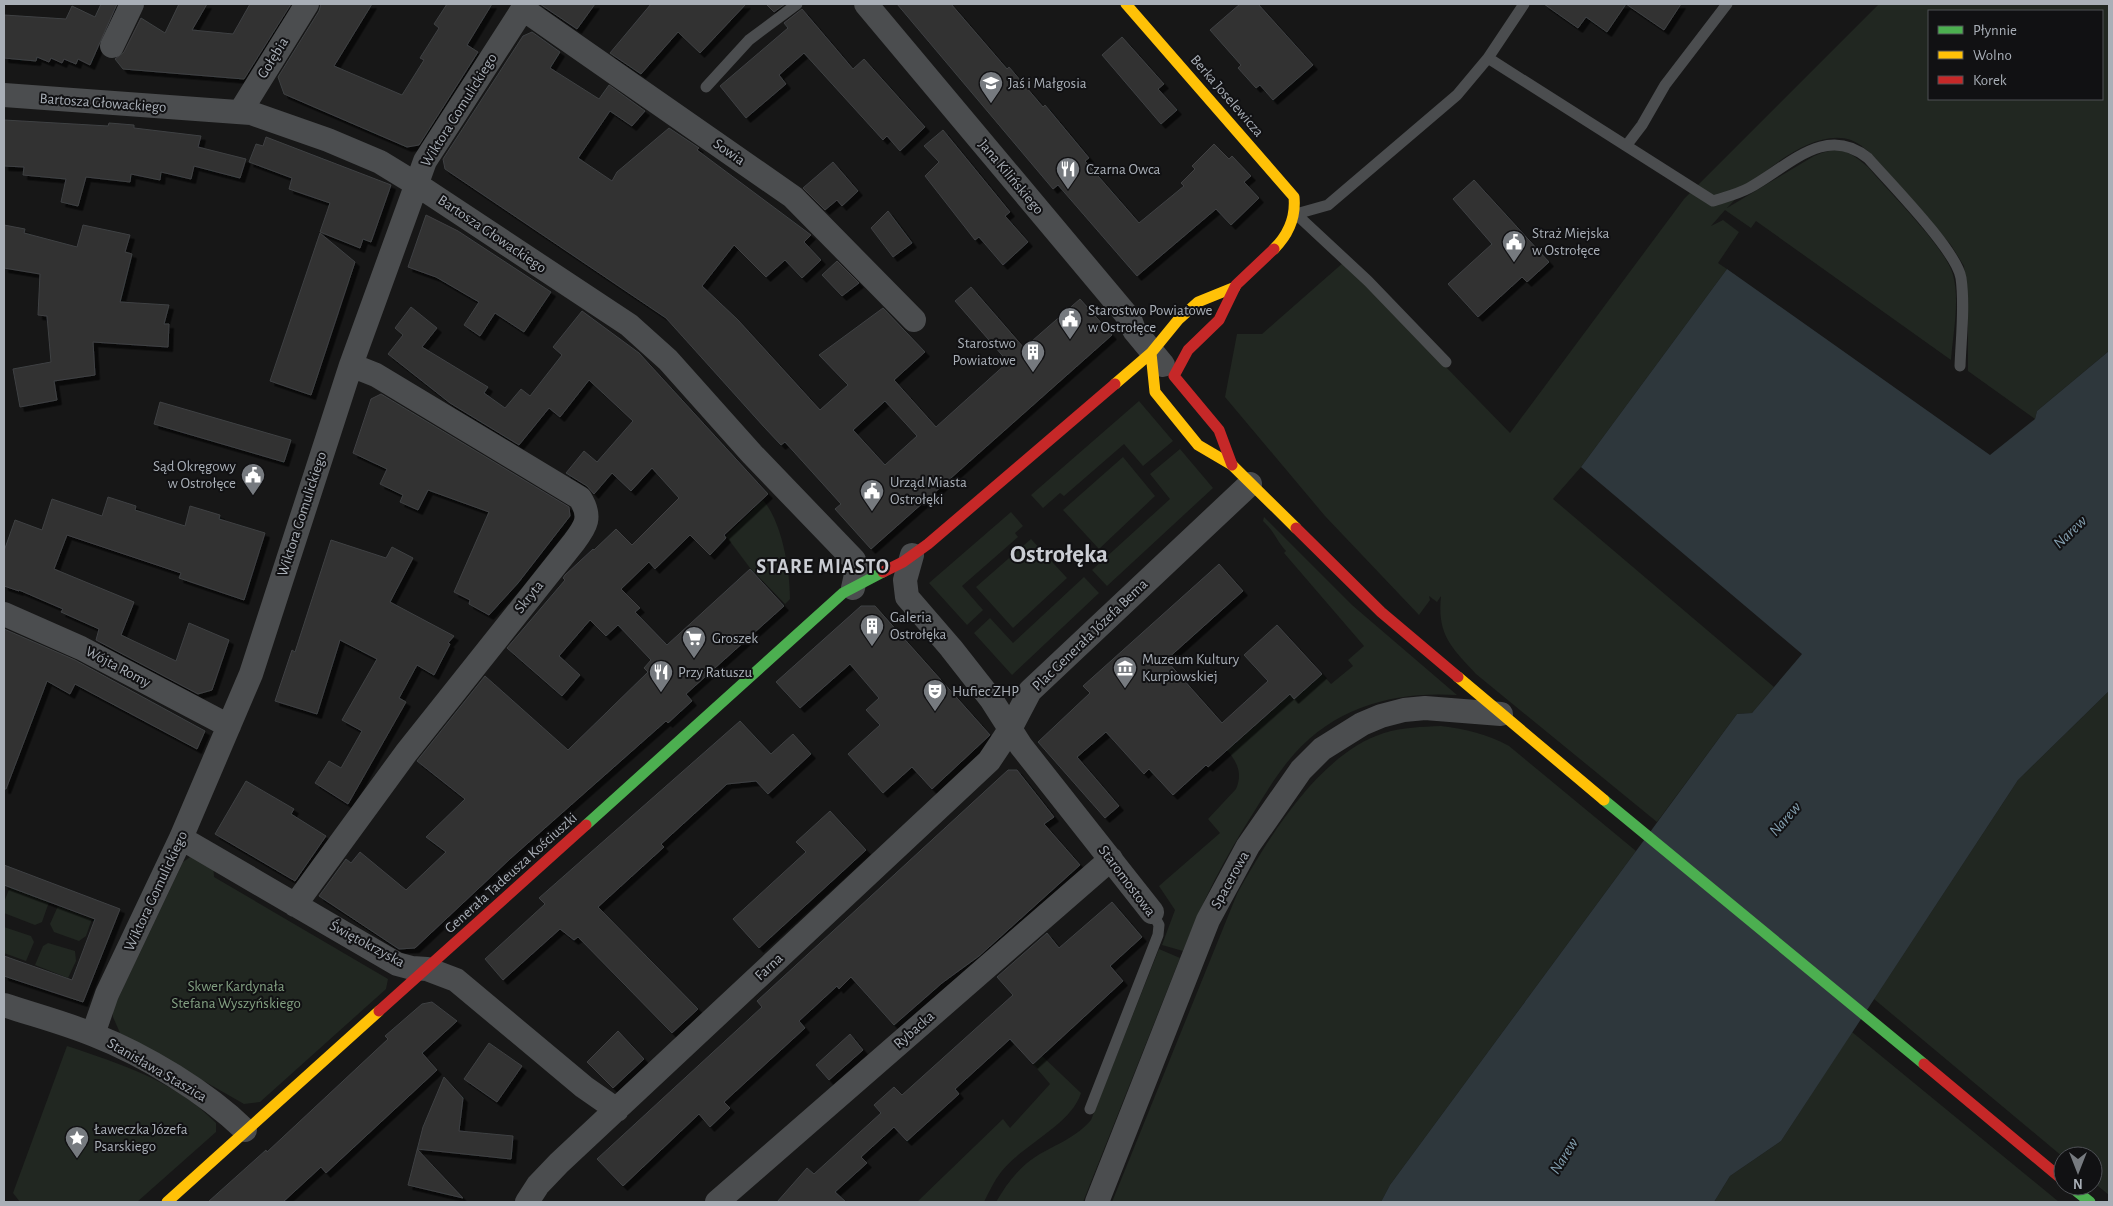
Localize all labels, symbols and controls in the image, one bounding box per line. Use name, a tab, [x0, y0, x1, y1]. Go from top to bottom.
legend	[1928, 10, 2103, 100]
text: Płynnie	[1973, 23, 2017, 38]
street label: Gołębia	[255, 35, 291, 81]
text: Wolno	[1973, 48, 2012, 63]
street label: Wiktora Gomulickiego	[418, 51, 500, 169]
street label: Berka Joselewicza	[1188, 52, 1267, 140]
school or university icon: Jaś i Małgosia	[978, 70, 1004, 104]
text: Korek	[1973, 73, 2007, 88]
place label: Jaś i Małgosia	[1008, 76, 1087, 91]
street label: Bartosza Głowackiego	[39, 91, 167, 115]
street label: Sowia	[711, 136, 748, 168]
street label: Jana Kilińskiego	[975, 137, 1047, 217]
restaurant icon: Czarna Owca	[1055, 156, 1081, 190]
place label: Czarna Owca	[1086, 162, 1161, 177]
street label: Bartosza Głowackiego	[435, 192, 549, 276]
place label: Straż Miejska w Ostrołęce	[1532, 226, 1610, 258]
public building icon: Straż Miejska w Ostrołęce	[1501, 229, 1527, 263]
place label: Starostwo Powiatowe w Ostrołęce	[1088, 303, 1213, 335]
public building icon: Starostwo Powiatowe w Ostrołęce	[1057, 306, 1083, 340]
place label: Starostwo Powiatowe	[952, 336, 1016, 368]
building icon: Starostwo Powiatowe	[1020, 339, 1046, 373]
street label: Wiktora Gomulickiego	[275, 450, 329, 578]
place label: Sąd Okręgowy w Ostrołęce	[153, 459, 237, 491]
public building icon: Sąd Okręgowy w Ostrołęce	[240, 462, 266, 496]
place label: Urząd Miasta Ostrołęki	[890, 475, 967, 507]
public building icon: Urząd Miasta Ostrołęki	[859, 478, 885, 512]
water label: Narew	[2050, 513, 2090, 551]
district label: Ostrołęka	[1010, 542, 1108, 567]
district label: STARE MIASTO	[756, 557, 890, 577]
street label: Plac Generała Józefa Bema	[1029, 576, 1151, 694]
street label: Skryta	[512, 578, 546, 616]
place label: Galeria Ostrołęka	[890, 610, 946, 642]
building icon: Galeria Ostrołęka	[859, 613, 885, 647]
supermarket icon: Groszek	[681, 625, 707, 659]
place label: Groszek	[712, 631, 758, 646]
street label: Wójta Romy	[83, 644, 154, 691]
place label: Muzeum Kultury Kurpiowskiej	[1142, 652, 1240, 684]
museum icon: Muzeum Kultury Kurpiowskiej	[1112, 655, 1138, 689]
restaurant icon: Przy Ratuszu	[648, 659, 674, 693]
place label: Przy Ratuszu	[678, 665, 753, 680]
theatre icon: Hufiec ZHP	[922, 678, 948, 712]
place label: Hufiec ZHP	[952, 684, 1019, 699]
water label: Narew	[1766, 799, 1804, 839]
street label: Generała Tadeusza Kościuszki	[442, 810, 580, 936]
street label: Wiktora Gomulickiego	[122, 829, 190, 953]
street label: Staromostowa	[1096, 843, 1158, 919]
street label: Spacerowa	[1208, 849, 1252, 911]
street label: Świętokrzyska	[327, 916, 408, 970]
street label: Farna	[752, 950, 786, 984]
park label: Skwer Kardynała Stefana Wyszyńskiego	[171, 979, 301, 1011]
street label: Rybacka	[891, 1008, 937, 1052]
street label: Stanisława Staszica	[105, 1035, 209, 1105]
place label: Ławeczka Józefa Psarskiego	[94, 1122, 188, 1154]
place icon: Ławeczka Józefa Psarskiego	[64, 1125, 90, 1159]
water label: Narew	[1547, 1135, 1581, 1177]
north arrow	[2053, 1146, 2103, 1196]
text: N	[2073, 1176, 2083, 1190]

